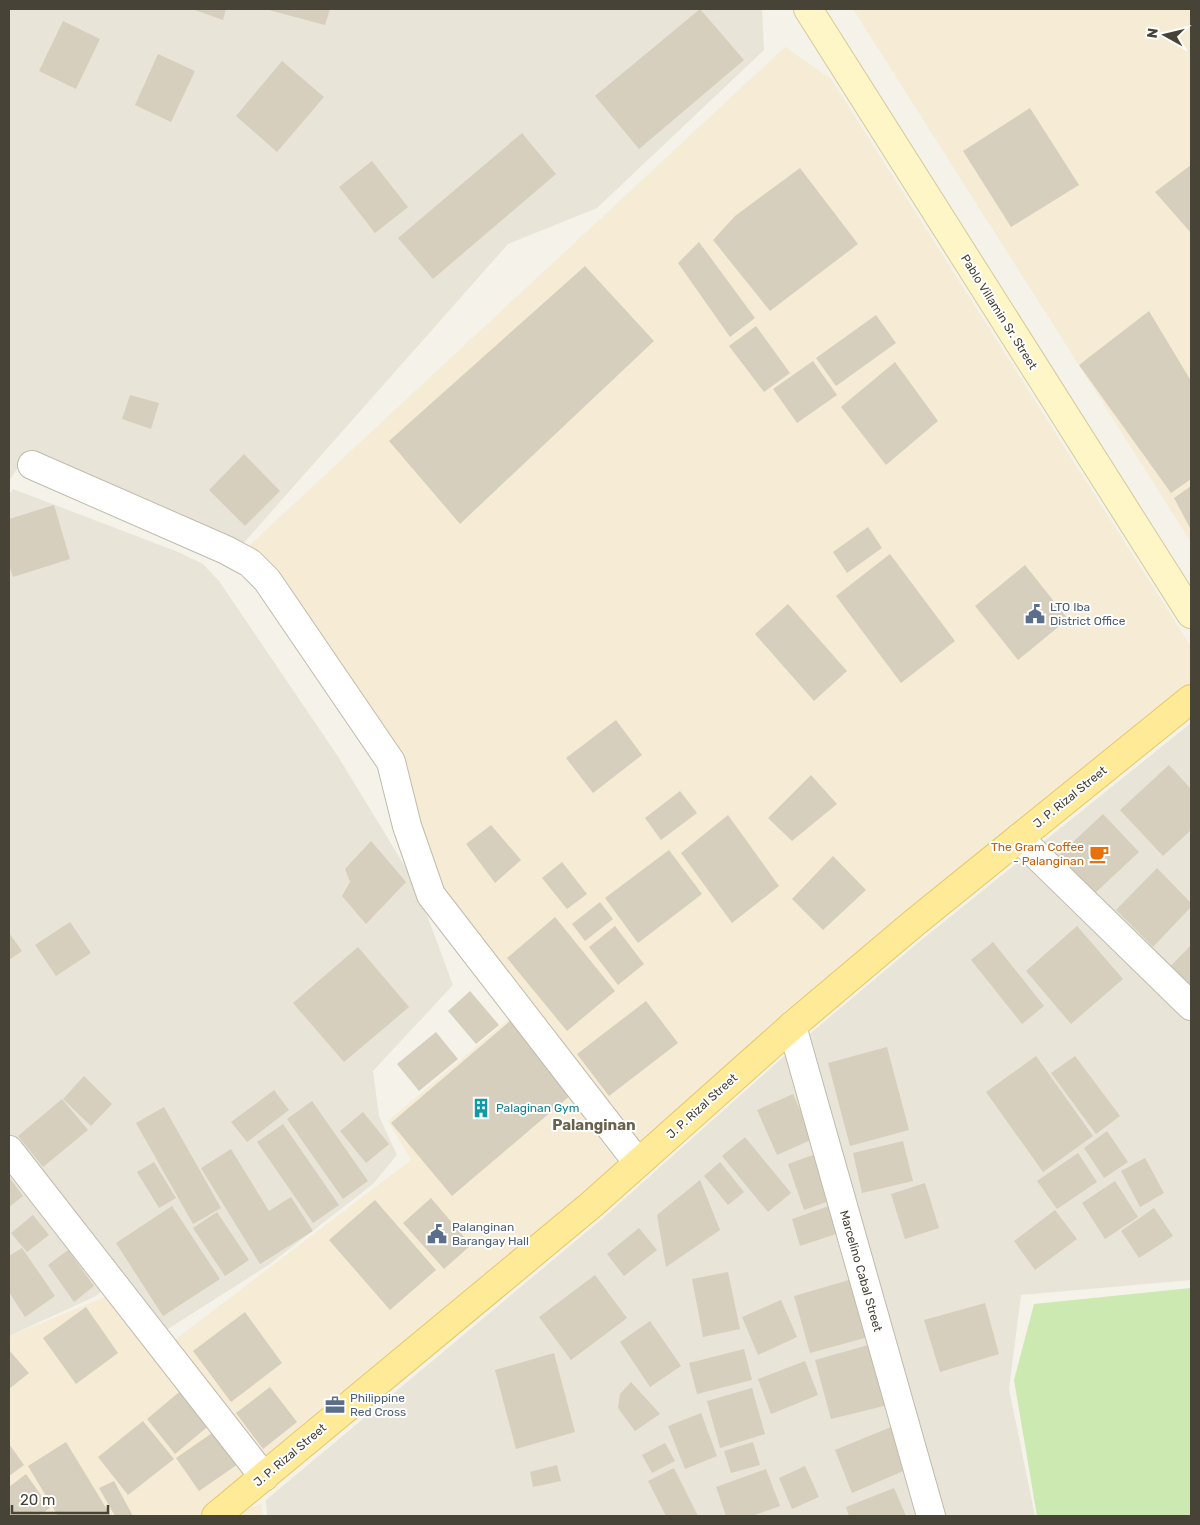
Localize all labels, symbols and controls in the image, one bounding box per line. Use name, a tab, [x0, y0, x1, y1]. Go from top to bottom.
north arrow	[1140, 10, 1190, 60]
text: N	[1144, 27, 1162, 39]
street label: Pablo Villamin Sr. Street	[958, 252, 1040, 372]
place label: LTO Iba District Office	[1050, 600, 1126, 628]
public building icon: LTO Iba District Office	[1024, 603, 1046, 625]
street label: J. P. Rizal Street	[1031, 763, 1110, 831]
place label: The Gram Coffee - Palanginan	[991, 840, 1084, 868]
cafe icon: The Gram Coffee - Palanginan	[1088, 843, 1110, 865]
street label: J. P. Rizal Street	[664, 1070, 740, 1141]
building icon: Palaginan Gym	[470, 1097, 492, 1119]
place label: Palaginan Gym	[496, 1101, 579, 1115]
district label: Palanginan	[552, 1116, 636, 1134]
street label: Marcelino Cabal Street	[837, 1209, 885, 1334]
place label: Palanginan Barangay Hall	[452, 1220, 529, 1248]
public building icon: Palanginan Barangay Hall	[426, 1223, 448, 1245]
place label: Philippine Red Cross	[350, 1391, 406, 1419]
office icon: Philippine Red Cross	[324, 1394, 346, 1416]
street label: J. P. Rizal Street	[251, 1420, 329, 1489]
scale bar	[12, 1482, 109, 1514]
text: 20 m	[20, 1491, 55, 1509]

